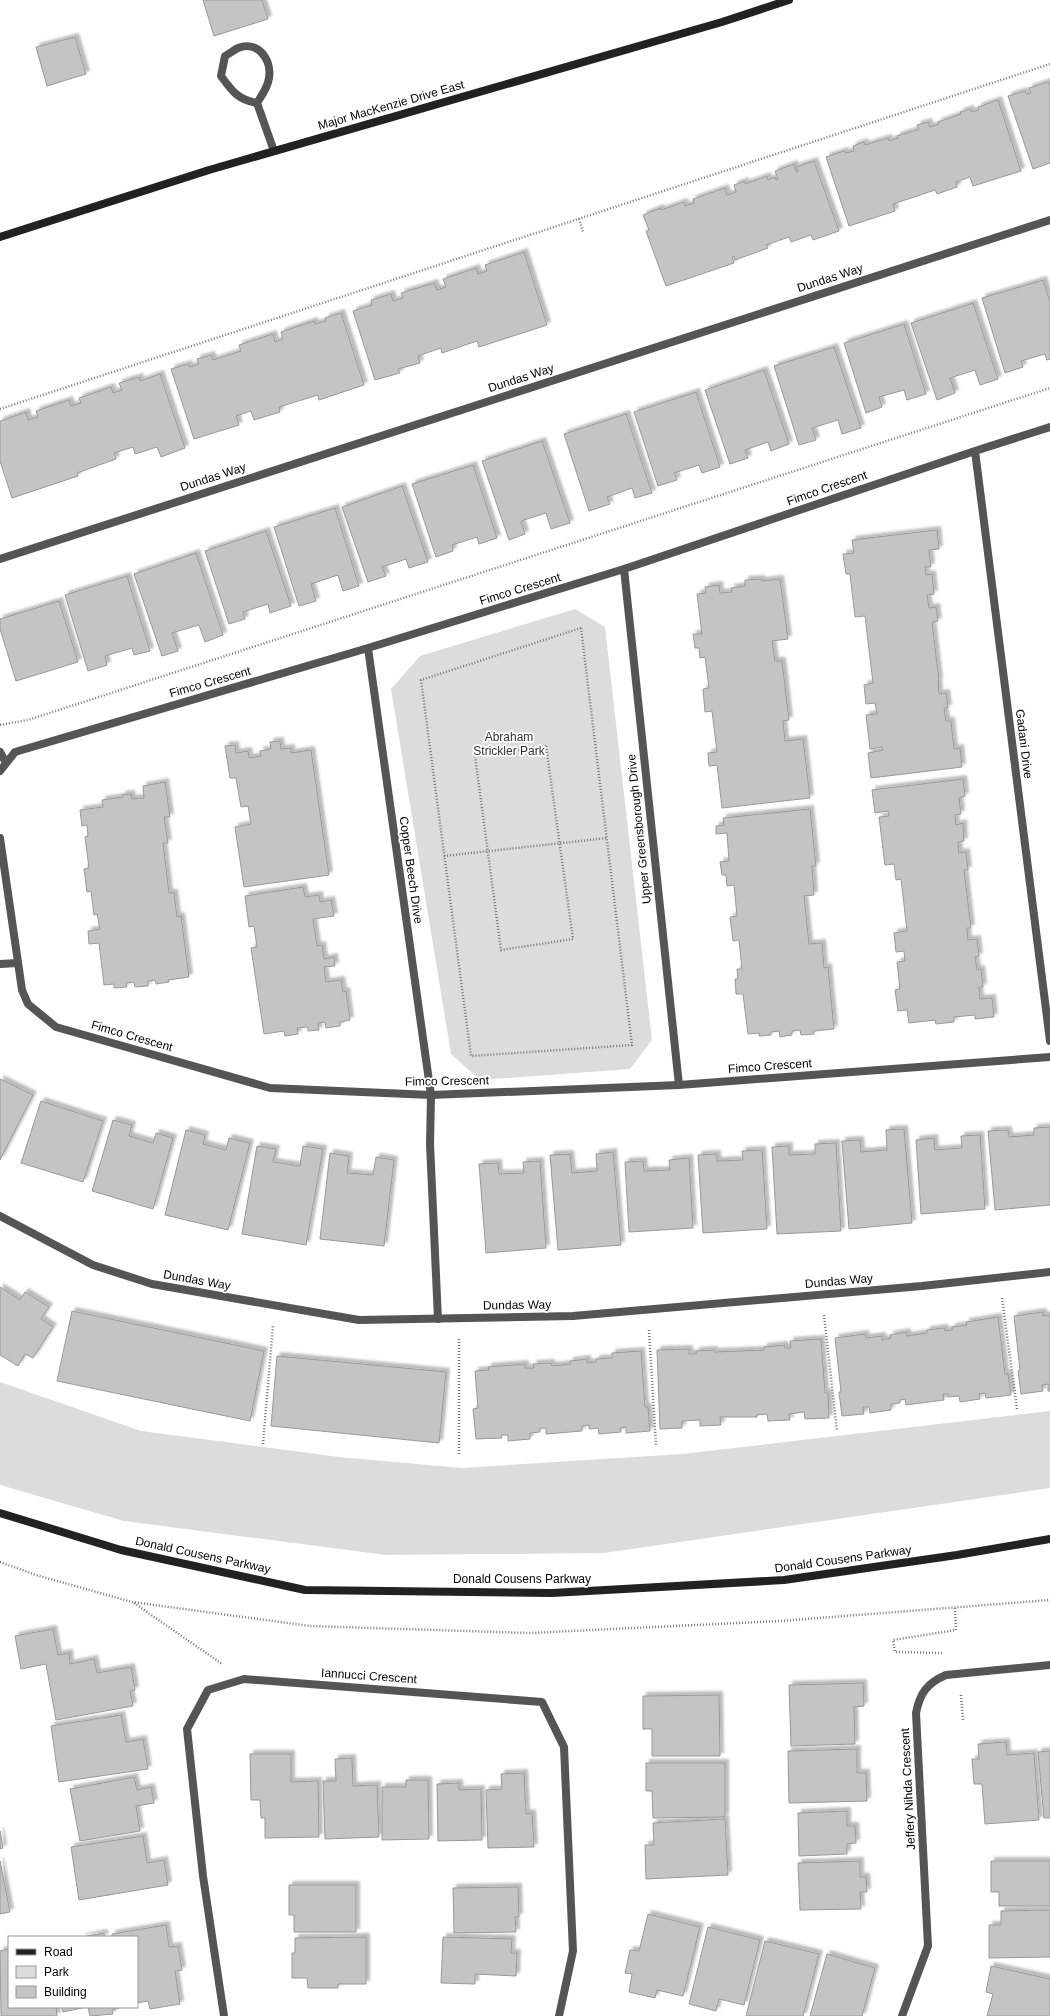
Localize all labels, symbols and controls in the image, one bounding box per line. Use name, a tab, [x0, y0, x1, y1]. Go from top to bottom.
street label: Major MacKenzie Drive East	[316, 77, 466, 133]
street label: Dundas Way	[795, 261, 865, 295]
street label: Dundas Way	[486, 361, 556, 395]
street label: Dundas Way	[178, 460, 248, 494]
street label: Fimco Crescent	[785, 467, 870, 508]
street label: Fimco Crescent	[478, 570, 563, 608]
street label: Fimco Crescent	[168, 664, 253, 700]
street label: Gadani Drive	[1013, 708, 1035, 780]
park label: Abraham Strickler Park	[473, 730, 546, 758]
street label: Upper Greensborough Drive	[624, 753, 654, 905]
street label: Copper Beech Drive	[397, 816, 425, 925]
street label: Fimco Crescent	[90, 1018, 175, 1054]
street label: Fimco Crescent	[728, 1056, 813, 1076]
street label: Fimco Crescent	[405, 1073, 490, 1089]
street label: Dundas Way	[162, 1267, 232, 1293]
street label: Dundas Way	[804, 1271, 874, 1291]
street label: Dundas Way	[483, 1297, 551, 1313]
street label: Donald Cousens Parkway	[134, 1534, 272, 1576]
street label: Donald Cousens Parkway	[774, 1542, 912, 1576]
street label: Donald Cousens Parkway	[453, 1572, 591, 1586]
street label: Iannucci Crescent	[321, 1666, 418, 1686]
street label: Jeffery Nihda Crescent	[898, 1727, 918, 1850]
legend	[8, 1936, 138, 2008]
text: Road	[44, 1945, 73, 1959]
text: Park	[44, 1965, 70, 1979]
text: Building	[44, 1985, 87, 1999]

